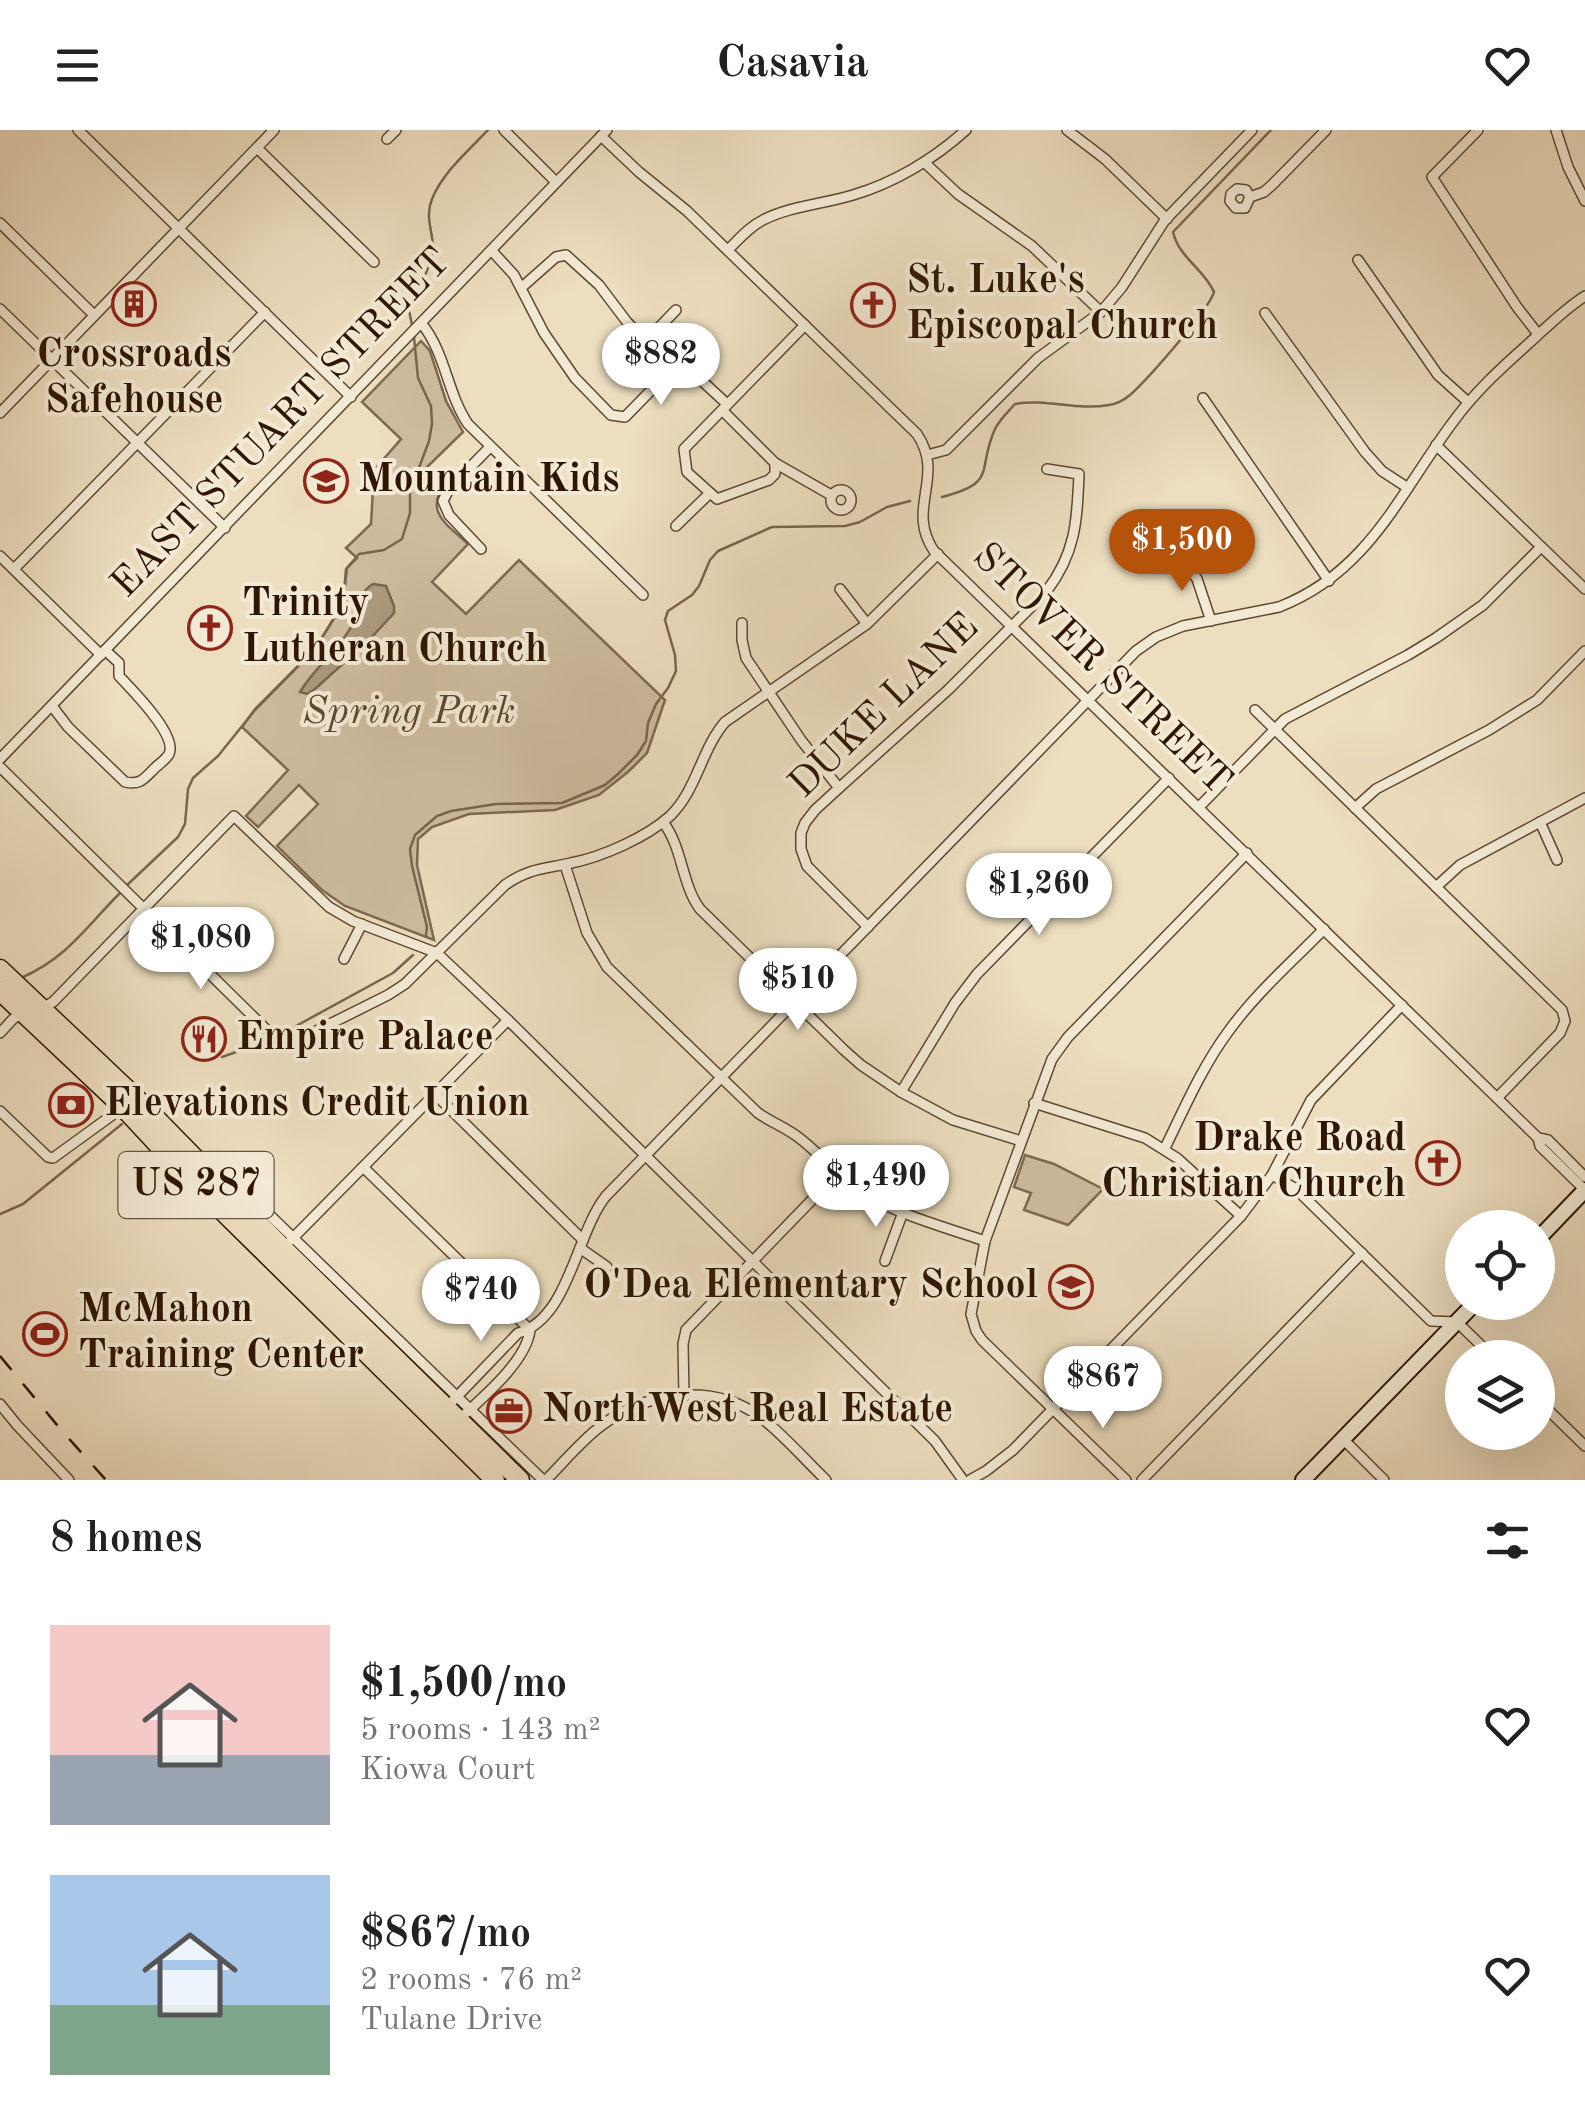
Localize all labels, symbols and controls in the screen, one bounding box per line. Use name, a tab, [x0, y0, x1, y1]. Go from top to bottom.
icon: menu	[50, 38, 105, 93]
icon: heart	[1480, 38, 1535, 93]
text: Casavia	[716, 42, 869, 87]
street label: EAST STUART STREET	[105, 242, 459, 606]
place label: St. Luke's Episcopal Church	[906, 262, 1218, 348]
building icon: Crossroads Safehouse	[111, 281, 157, 327]
church icon: St. Luke's Episcopal Church	[850, 282, 896, 328]
pin: $882	[602, 323, 720, 408]
place label: Crossroads Safehouse	[37, 336, 231, 422]
text: $882	[624, 339, 698, 371]
school or university icon: Mountain Kids	[303, 458, 349, 504]
place label: Mountain Kids	[358, 461, 620, 501]
pin: $1,500	[1101, 509, 1263, 594]
text: $1,500	[1131, 525, 1233, 557]
street label: STOVER STREET	[964, 537, 1238, 803]
place label: Trinity Lutheran Church	[242, 585, 547, 671]
church icon: Trinity Lutheran Church	[187, 605, 233, 651]
street label: DUKE LANE	[783, 607, 987, 807]
park label: Spring Park	[303, 693, 515, 733]
pin: $1,260	[958, 853, 1120, 938]
text: $1,260	[988, 869, 1090, 901]
pin: $1,080	[120, 907, 282, 992]
text: $1,080	[150, 923, 252, 955]
pin: $510	[739, 948, 857, 1033]
text: $510	[761, 964, 835, 996]
restaurant icon: Empire Palace	[181, 1016, 227, 1062]
place label: Empire Palace	[236, 1019, 494, 1059]
bank icon: Elevations Credit Union	[48, 1082, 94, 1128]
place label: Elevations Credit Union	[104, 1085, 530, 1125]
place label: Drake Road Christian Church	[1101, 1120, 1406, 1206]
church icon: Drake Road Christian Church	[1415, 1140, 1461, 1186]
pin: $1,490	[795, 1145, 957, 1230]
road number: US 287	[119, 1152, 274, 1218]
text: $1,490	[825, 1161, 927, 1193]
map controls	[1445, 1210, 1555, 1450]
button: locate	[1445, 1210, 1555, 1320]
pin: $740	[422, 1259, 540, 1344]
school or university icon: O'Dea Elementary School	[1048, 1264, 1094, 1310]
place label: O'Dea Elementary School	[583, 1267, 1038, 1307]
text: $740	[444, 1275, 518, 1307]
place label: McMahon Training Center	[78, 1291, 364, 1377]
sports icon: McMahon Training Center	[22, 1311, 68, 1357]
button: layers	[1445, 1340, 1555, 1450]
pin: $867	[1044, 1346, 1162, 1431]
text: $867	[1066, 1362, 1140, 1394]
office icon: NorthWest Real Estate	[486, 1388, 532, 1434]
place label: NorthWest Real Estate	[542, 1391, 953, 1431]
icon: filters	[1480, 1513, 1535, 1568]
text: 8 homes	[50, 1519, 202, 1561]
text: $1,500/mo	[360, 1664, 567, 1706]
icon: home	[130, 1665, 250, 1785]
icon: heart	[1480, 1698, 1535, 1753]
text: 5 rooms · 143 m²	[360, 1715, 601, 1747]
text: Kiowa Court	[360, 1755, 536, 1787]
text: $867/mo	[360, 1914, 531, 1956]
icon: home	[130, 1915, 250, 2035]
icon: heart	[1480, 1948, 1535, 2003]
text: 2 rooms · 76 m²	[360, 1965, 582, 1997]
text: Tulane Drive	[360, 2005, 542, 2037]

